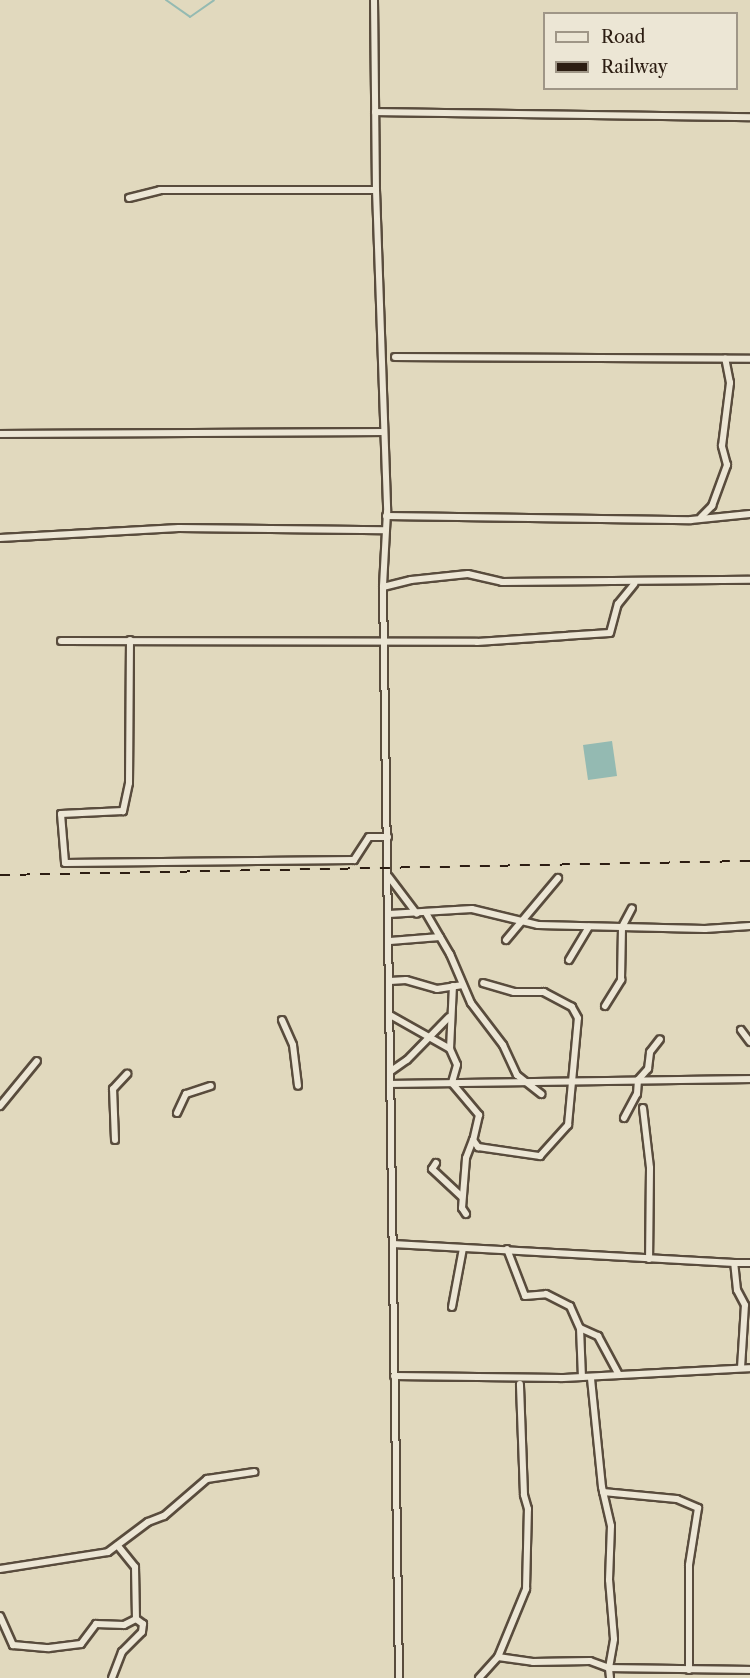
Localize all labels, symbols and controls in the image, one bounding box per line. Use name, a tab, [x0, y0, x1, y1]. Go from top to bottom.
legend	[543, 12, 738, 90]
text: Road	[601, 26, 646, 48]
text: Railway	[601, 56, 668, 78]

